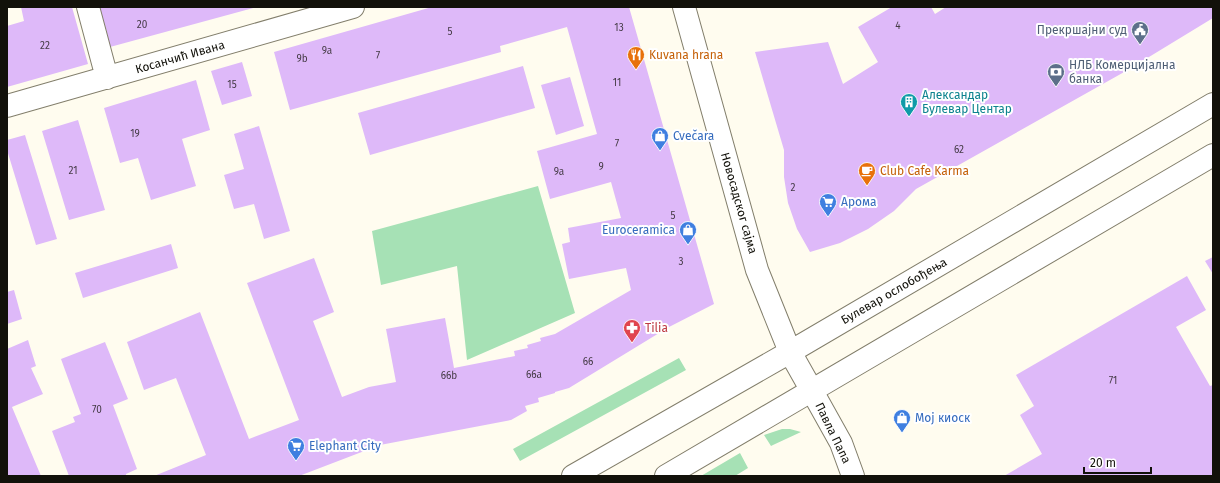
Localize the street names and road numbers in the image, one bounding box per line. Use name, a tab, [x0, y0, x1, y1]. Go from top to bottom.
street label: Косанчић Ивана	[134, 38, 226, 76]
street label: Новосадског сајма	[718, 151, 760, 255]
street label: Булевар ослобођења	[838, 255, 950, 327]
street label: Павла Папа	[812, 400, 854, 466]

